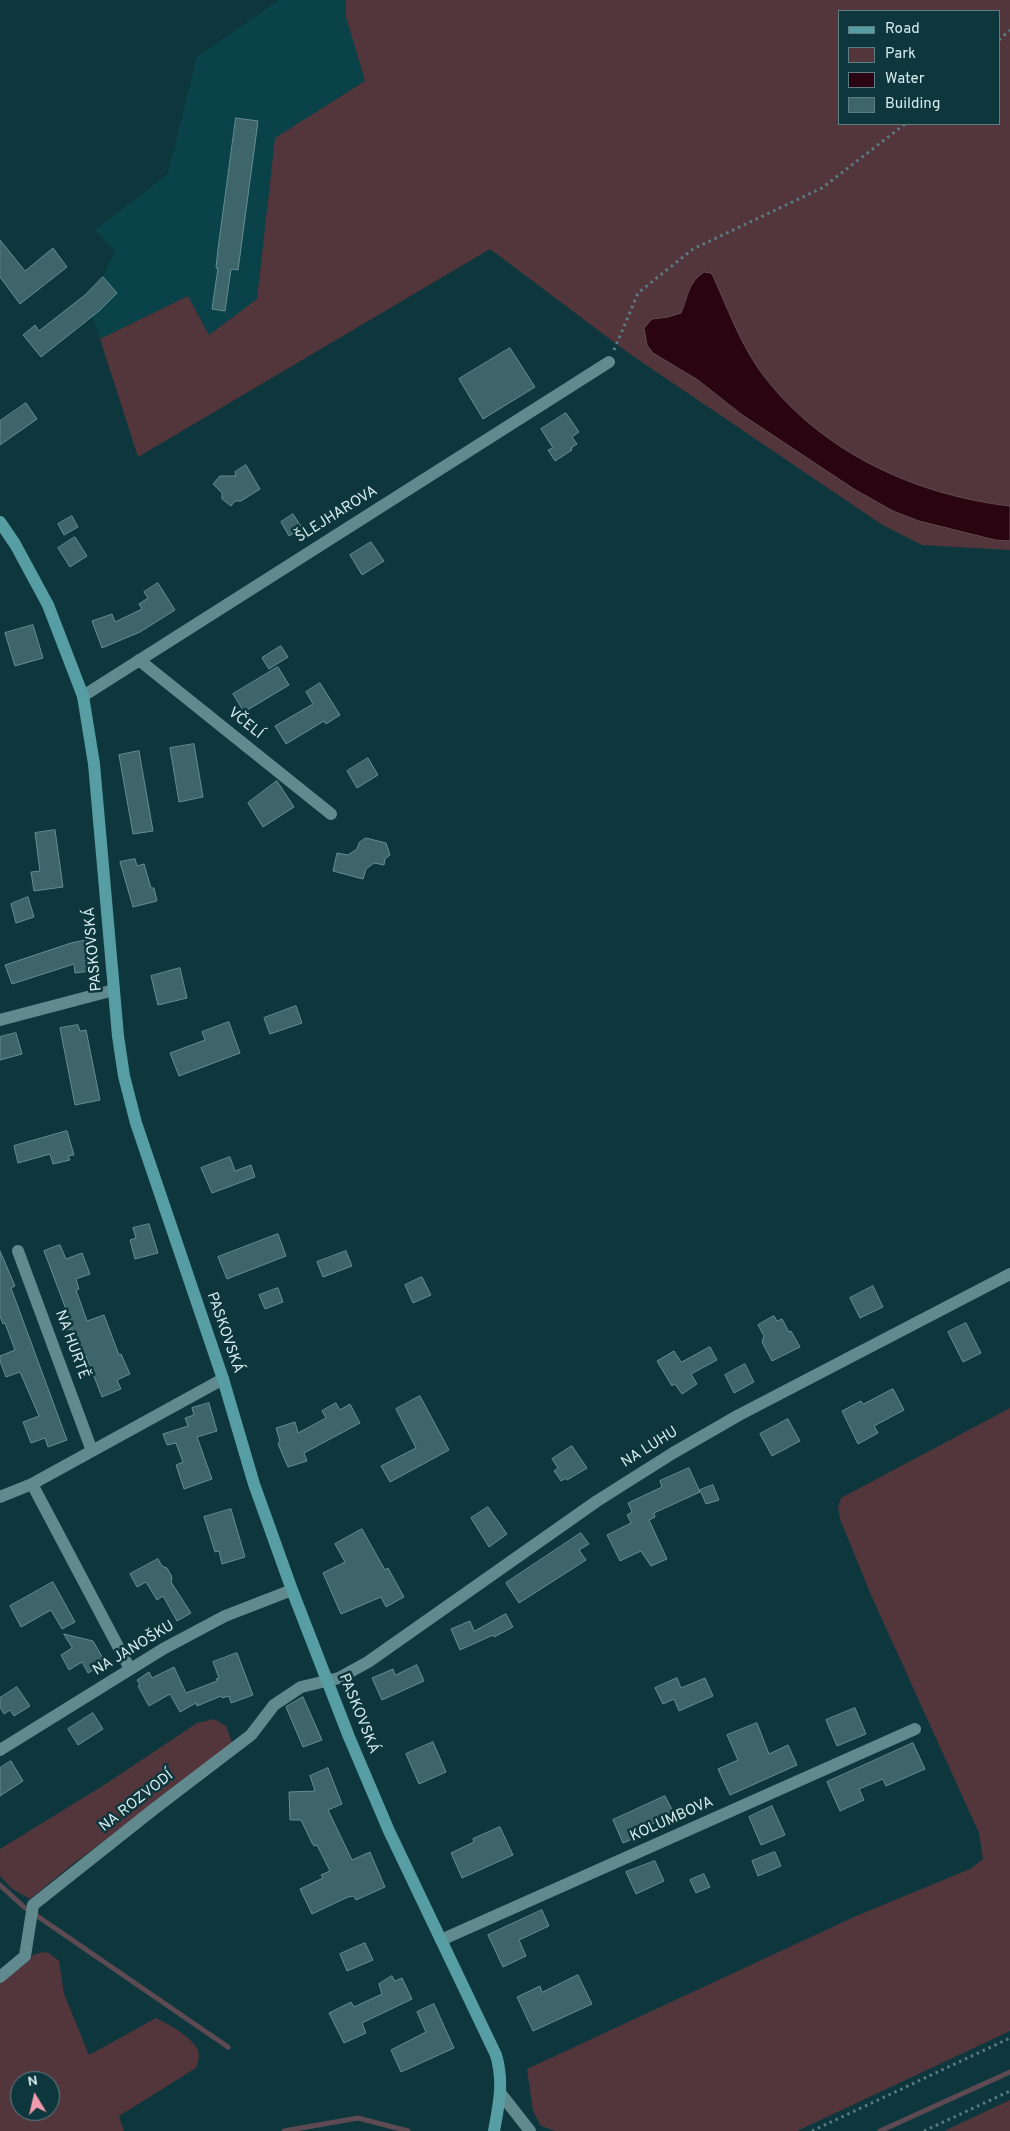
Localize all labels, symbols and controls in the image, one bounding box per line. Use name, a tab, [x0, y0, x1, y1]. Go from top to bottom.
legend	[838, 10, 1000, 125]
text: Road	[885, 20, 920, 39]
text: Park	[885, 45, 916, 64]
text: Water	[885, 70, 924, 89]
text: Building	[885, 95, 940, 114]
street label: ŠLEJHAROVA	[293, 483, 381, 547]
street label: VČELÍ	[224, 704, 266, 744]
street label: PASKOVSKÁ	[81, 906, 107, 992]
street label: PASKOVSKÁ	[202, 1290, 246, 1376]
street label: NA HURTĚ	[50, 1308, 92, 1382]
street label: NA LUHU	[618, 1424, 682, 1472]
street label: NA JANOŠKU	[90, 1618, 178, 1680]
street label: PASKOVSKÁ	[334, 1671, 382, 1757]
street label: NA ROZVODÍ	[96, 1767, 178, 1837]
street label: KOLUMBOVA	[628, 1794, 716, 1846]
north arrow	[10, 2071, 60, 2121]
text: N	[26, 2072, 39, 2091]

